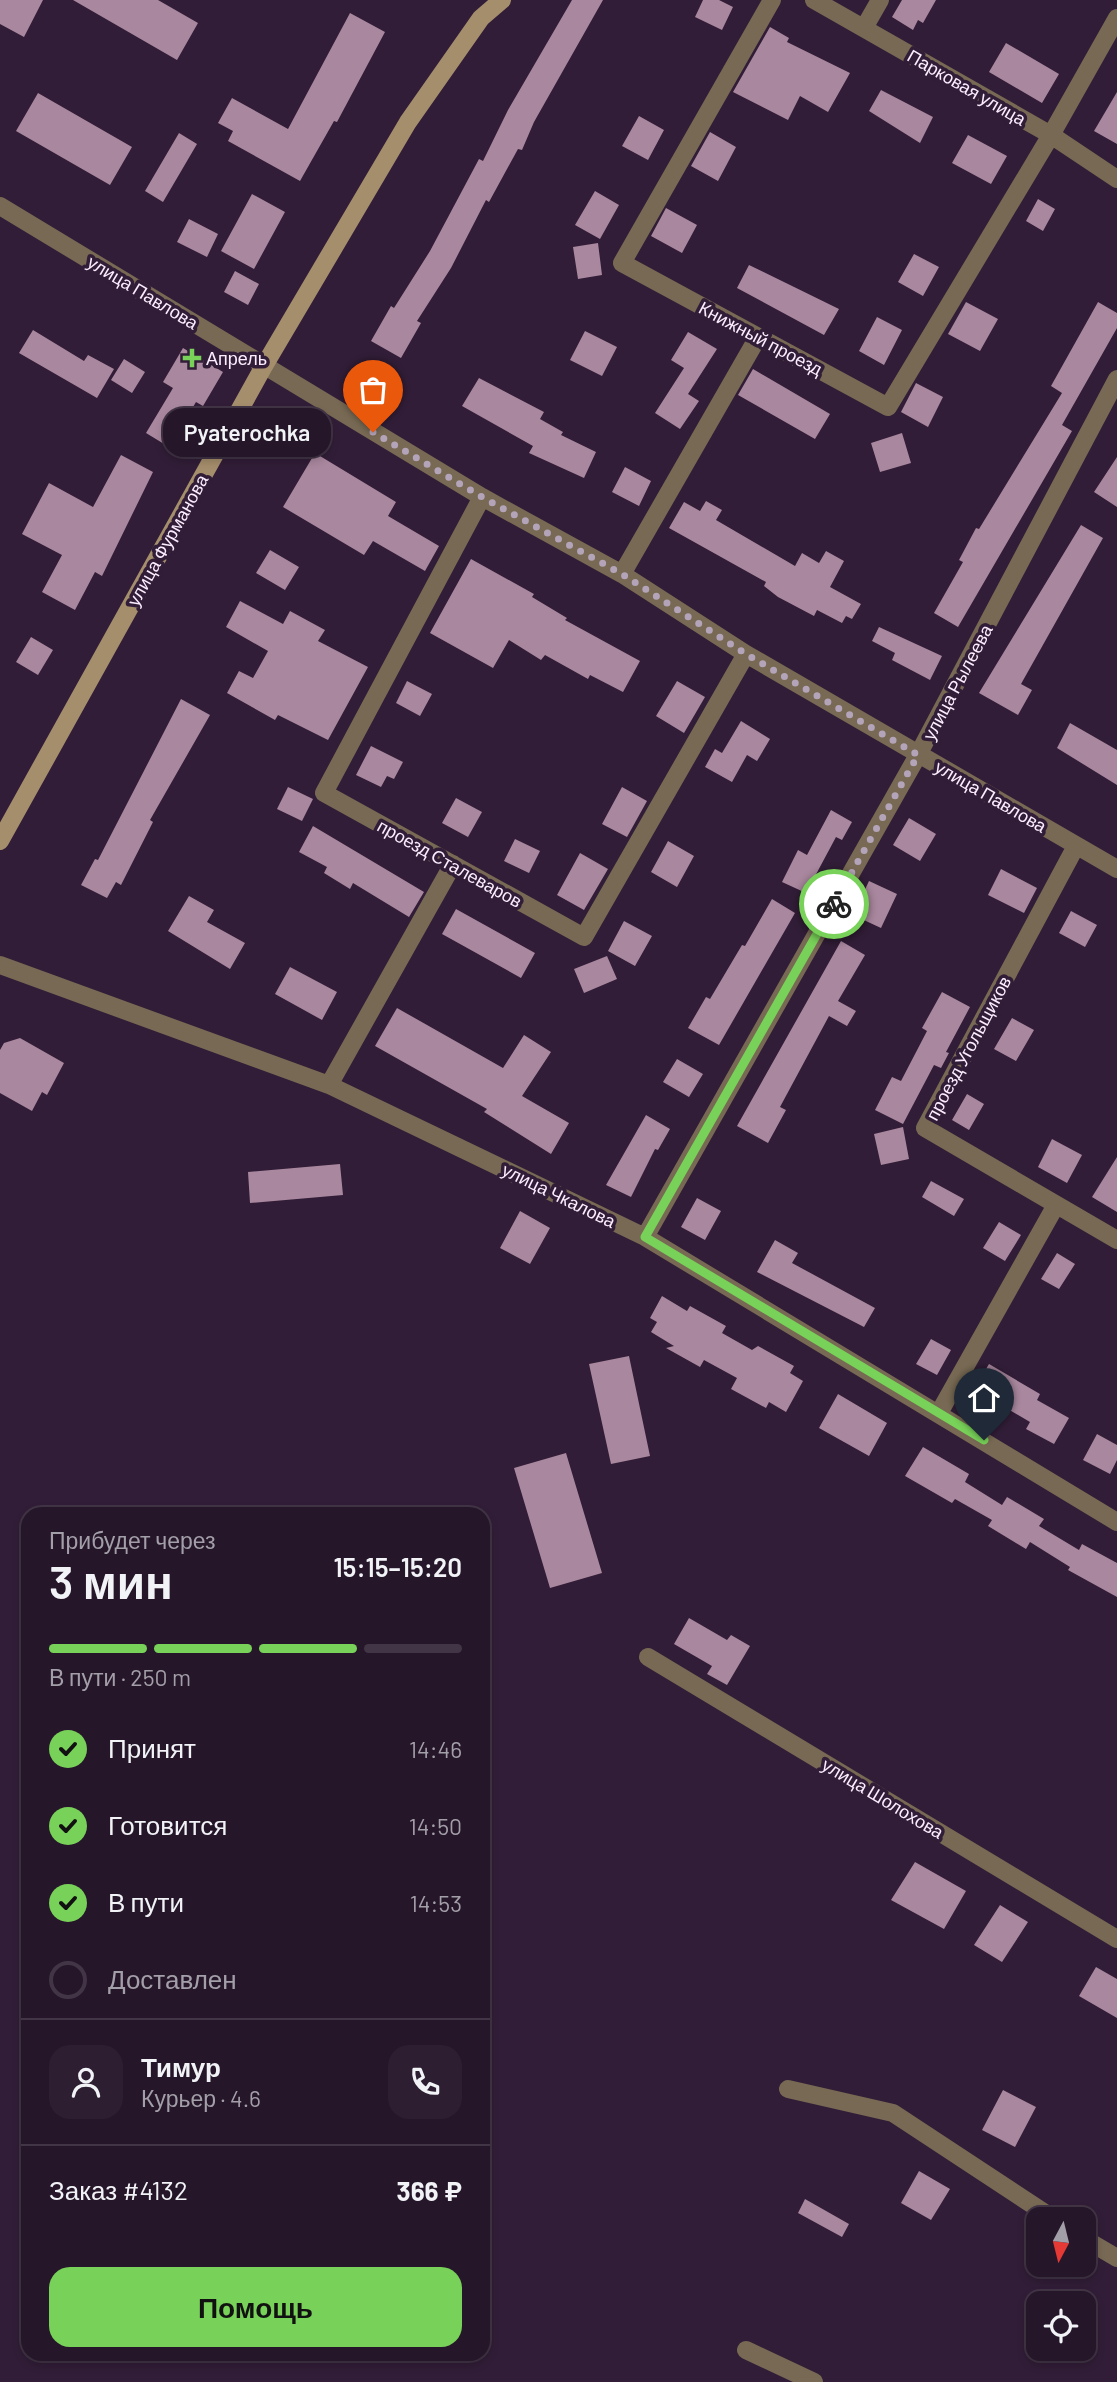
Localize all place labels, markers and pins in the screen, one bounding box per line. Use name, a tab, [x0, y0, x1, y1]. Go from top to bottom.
place label: Апрель	[206, 347, 267, 369]
marker: Апрель	[184, 350, 200, 366]
pin	[343, 360, 403, 432]
callout: Pyaterochka	[163, 408, 331, 457]
pin	[954, 1368, 1014, 1440]

